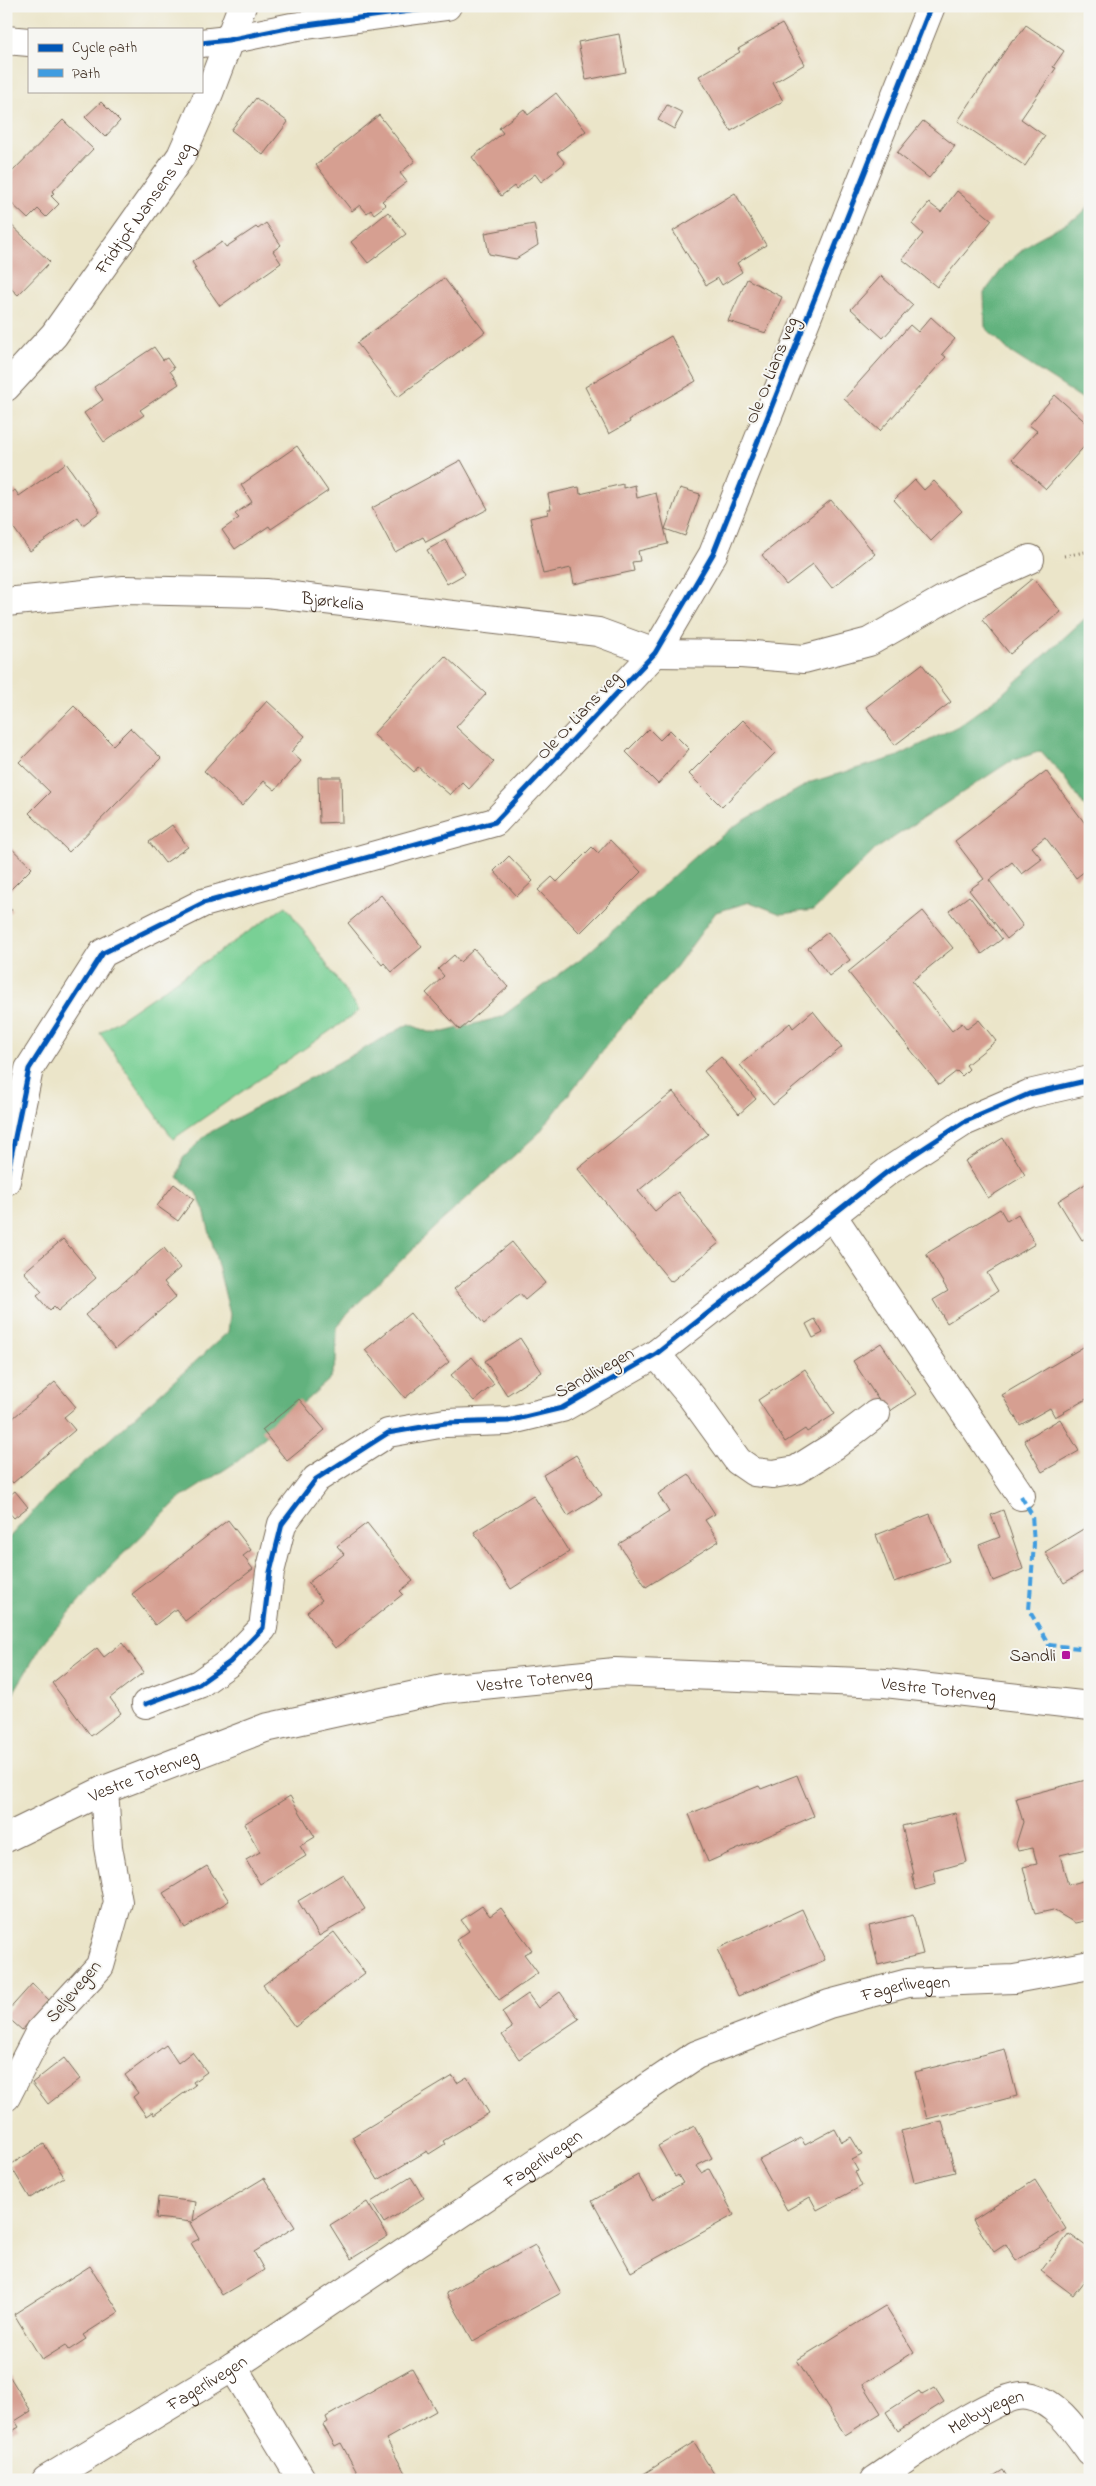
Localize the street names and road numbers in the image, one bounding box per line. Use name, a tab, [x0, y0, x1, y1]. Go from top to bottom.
street label: Fridtjof Nansens veg	[89, 139, 201, 281]
street label: Ole O. Lians veg	[740, 313, 807, 428]
street label: Bjørkelia	[299, 586, 365, 619]
street label: Ole O. Lians veg	[531, 666, 628, 767]
street label: Sandlivegen	[551, 1341, 640, 1407]
street label: Vestre Totenveg	[475, 1663, 594, 1701]
street label: Vestre Totenveg	[879, 1672, 997, 1711]
street label: Vestre Totenveg	[84, 1744, 203, 1811]
street label: Seljevegen	[40, 1955, 109, 2030]
street label: Fagerlivegen	[858, 1970, 951, 2010]
street label: Fagerlivegen	[498, 2124, 589, 2196]
street label: Fagerlivegen	[162, 2350, 254, 2419]
street label: Melbyvegen	[944, 2384, 1026, 2442]

